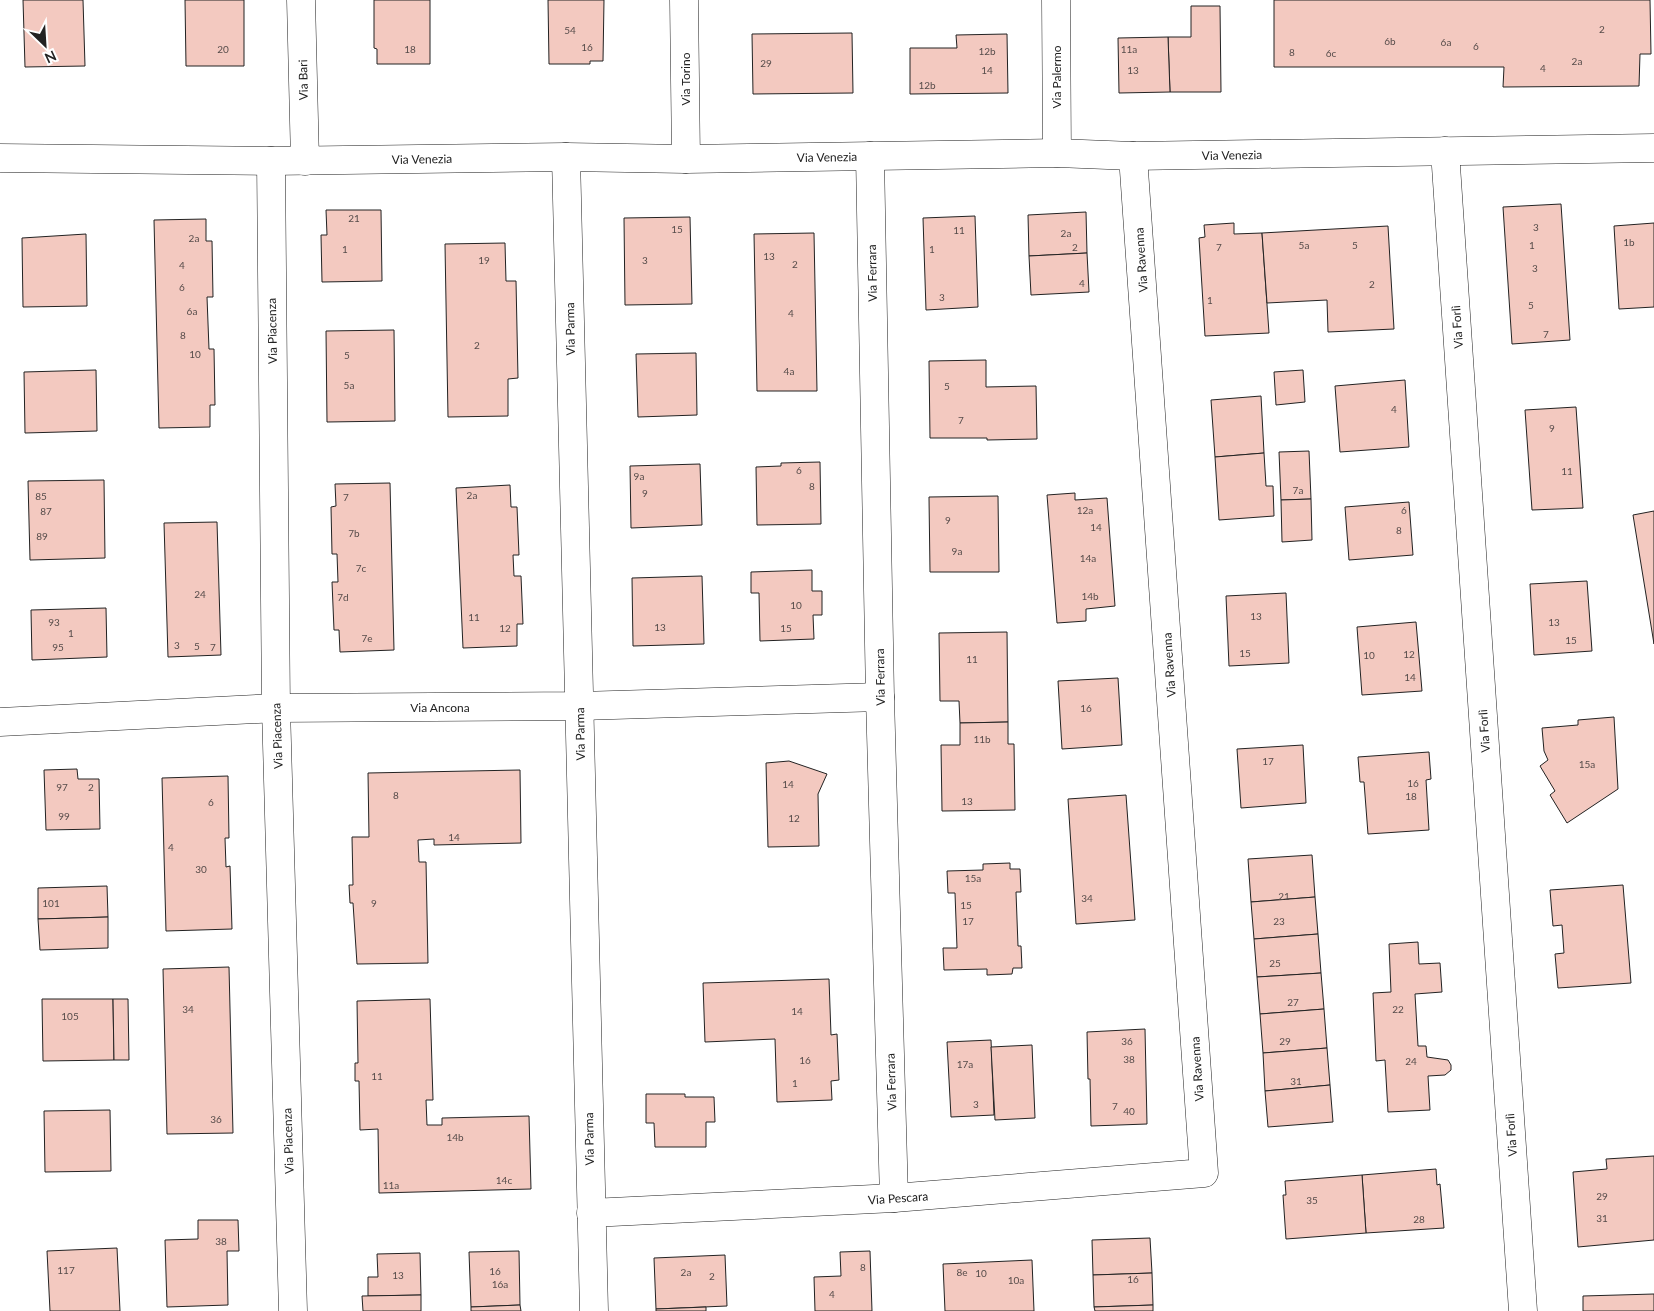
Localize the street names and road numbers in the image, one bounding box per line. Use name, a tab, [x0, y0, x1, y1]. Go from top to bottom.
street label: Via Palermo	[1049, 45, 1064, 109]
street label: Via Torino	[678, 52, 693, 105]
street label: Via Bari	[295, 59, 311, 101]
street label: Via Venezia	[1202, 147, 1262, 163]
street label: Via Venezia	[797, 149, 857, 165]
street label: Via Venezia	[392, 151, 452, 167]
street label: Via Ravenna	[1131, 227, 1151, 293]
street label: Via Ferrara	[864, 244, 880, 302]
street label: Via Piacenza	[264, 298, 280, 364]
street label: Via Parma	[562, 302, 578, 356]
street label: Via Forlì	[1448, 305, 1466, 349]
street label: Via Ravenna	[1159, 632, 1179, 698]
street label: Via Ferrara	[872, 648, 888, 706]
street label: Via Ancona	[410, 700, 470, 715]
street label: Via Piacenza	[268, 703, 286, 769]
street label: Via Parma	[572, 707, 588, 761]
street label: Via Forlì	[1475, 709, 1493, 753]
street label: Via Ravenna	[1187, 1036, 1207, 1102]
street label: Via Ferrara	[883, 1053, 899, 1111]
street label: Via Piacenza	[279, 1108, 297, 1174]
street label: Via Parma	[581, 1112, 597, 1166]
street label: Via Forlì	[1502, 1113, 1520, 1157]
street label: Via Pescara	[867, 1188, 929, 1208]

